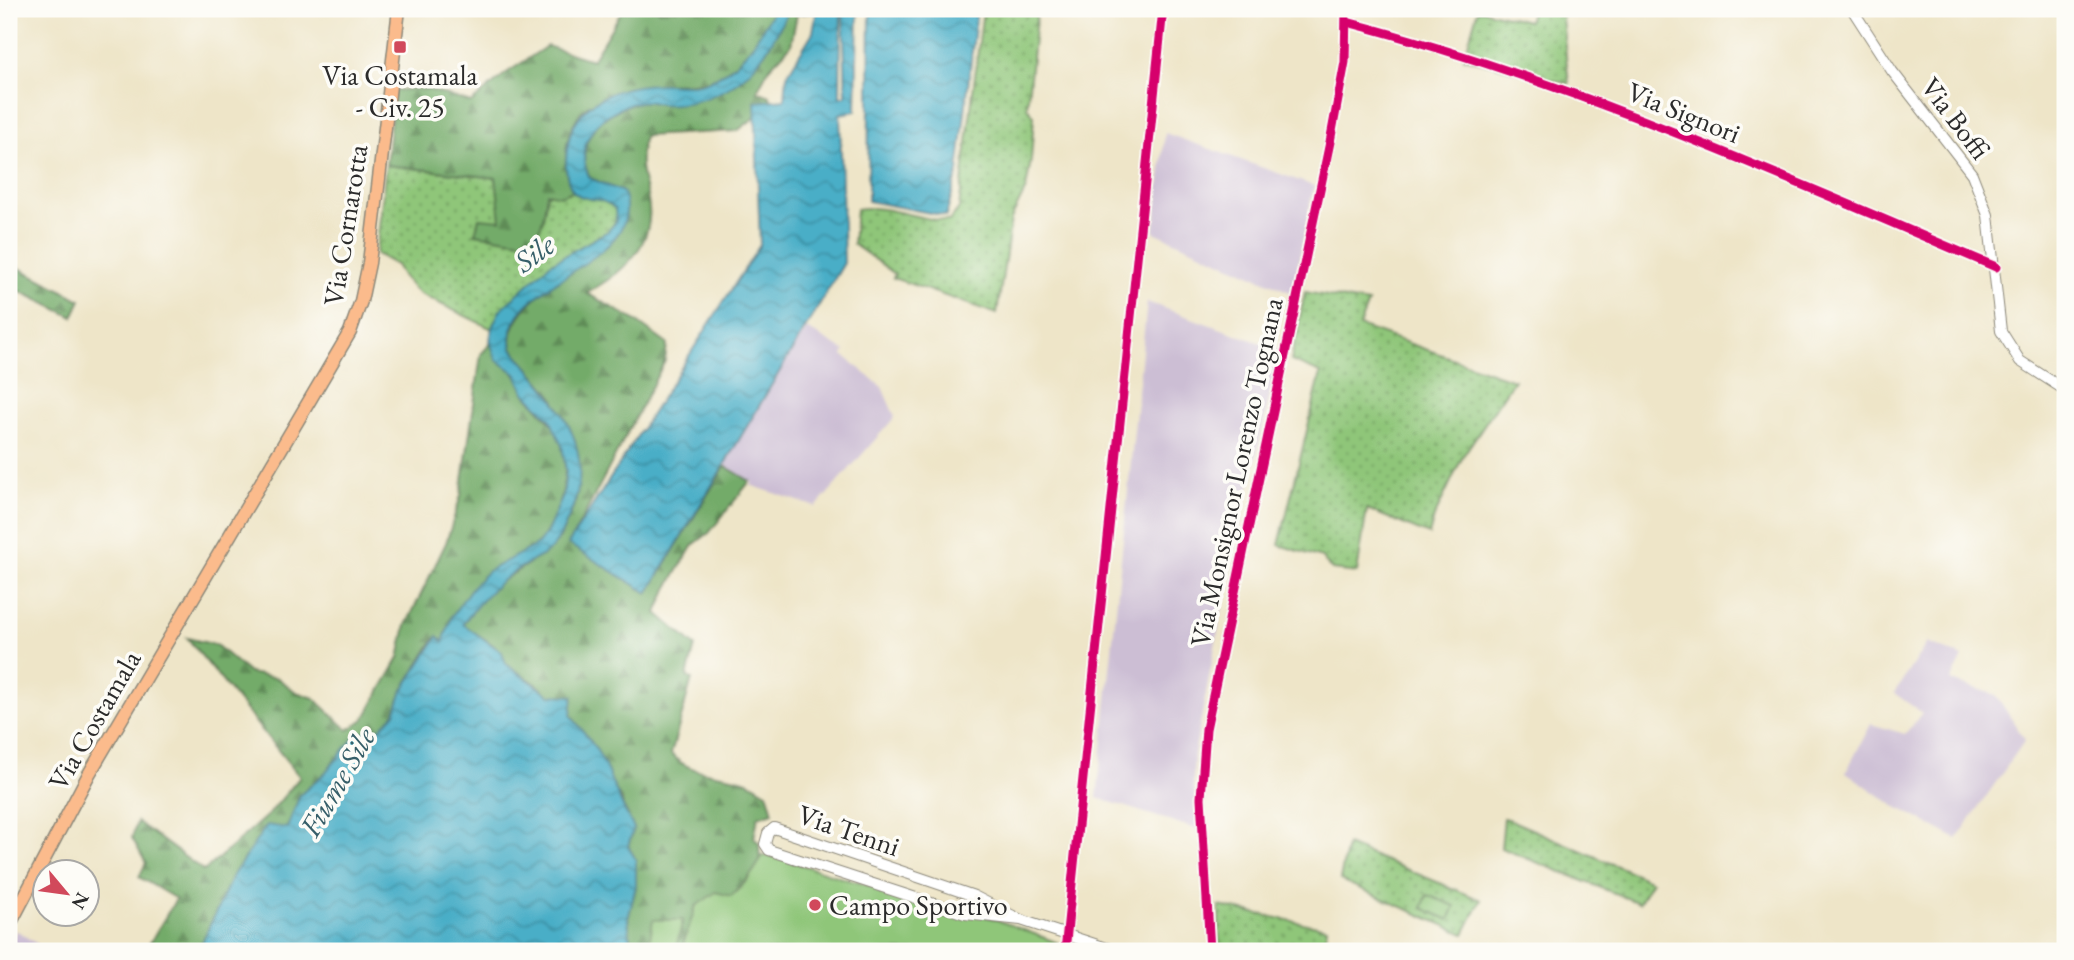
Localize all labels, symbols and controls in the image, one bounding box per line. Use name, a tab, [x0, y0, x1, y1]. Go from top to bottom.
marker: Via Costamala - Civ. 25	[392, 39, 408, 55]
place label: Via Costamala - Civ. 25	[322, 57, 479, 125]
street label: Via Boffi	[1913, 70, 1999, 167]
street label: Via Signori	[1622, 73, 1746, 151]
street label: Via Cornarotta	[314, 141, 376, 308]
water label: Sile	[505, 225, 563, 281]
street label: Via Monsignor Lorenzo Tognana	[1181, 293, 1291, 650]
street label: Via Costamala	[40, 643, 149, 796]
water label: Fiume Sile	[290, 720, 384, 844]
street label: Via Tenni	[793, 796, 905, 864]
north arrow	[32, 858, 102, 928]
place label: Campo Sportivo	[829, 887, 1008, 923]
text: N	[65, 888, 95, 914]
marker: Campo Sportivo	[807, 897, 823, 913]

